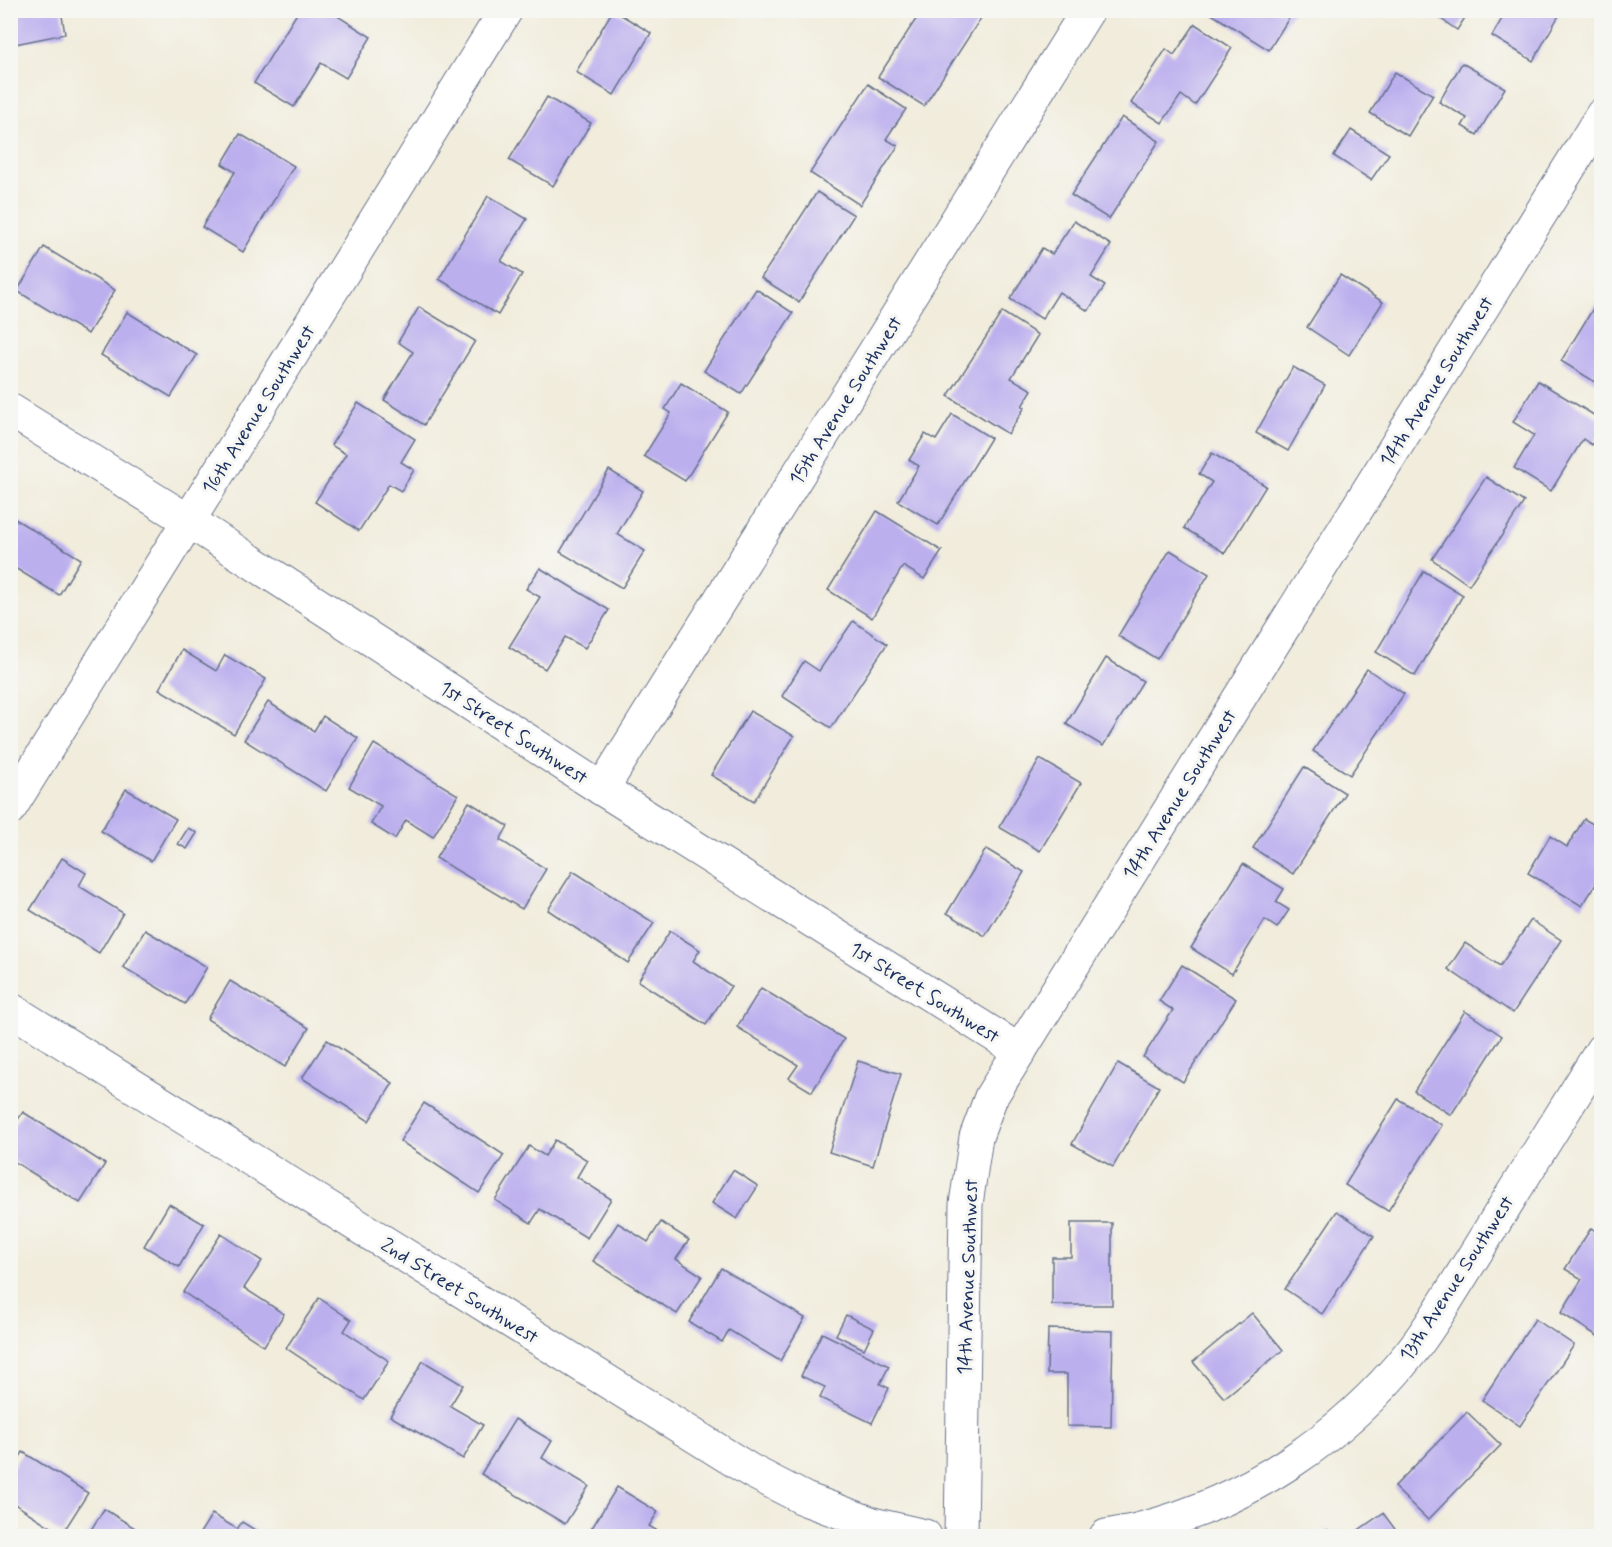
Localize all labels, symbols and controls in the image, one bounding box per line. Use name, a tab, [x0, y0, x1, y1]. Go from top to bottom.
street label: 14th Avenue Southwest	[1374, 291, 1501, 472]
street label: 15th Avenue Southwest	[783, 311, 909, 490]
street label: 16th Avenue Southwest	[196, 320, 322, 500]
street label: 1st Street Southwest	[434, 675, 593, 792]
street label: 14th Avenue Southwest	[1117, 704, 1244, 885]
street label: 1st Street Southwest	[844, 936, 1004, 1050]
street label: 14th Avenue Southwest	[952, 1178, 985, 1375]
street label: 13th Avenue Southwest	[1394, 1191, 1521, 1367]
street label: 2nd Street Southwest	[375, 1232, 543, 1351]

